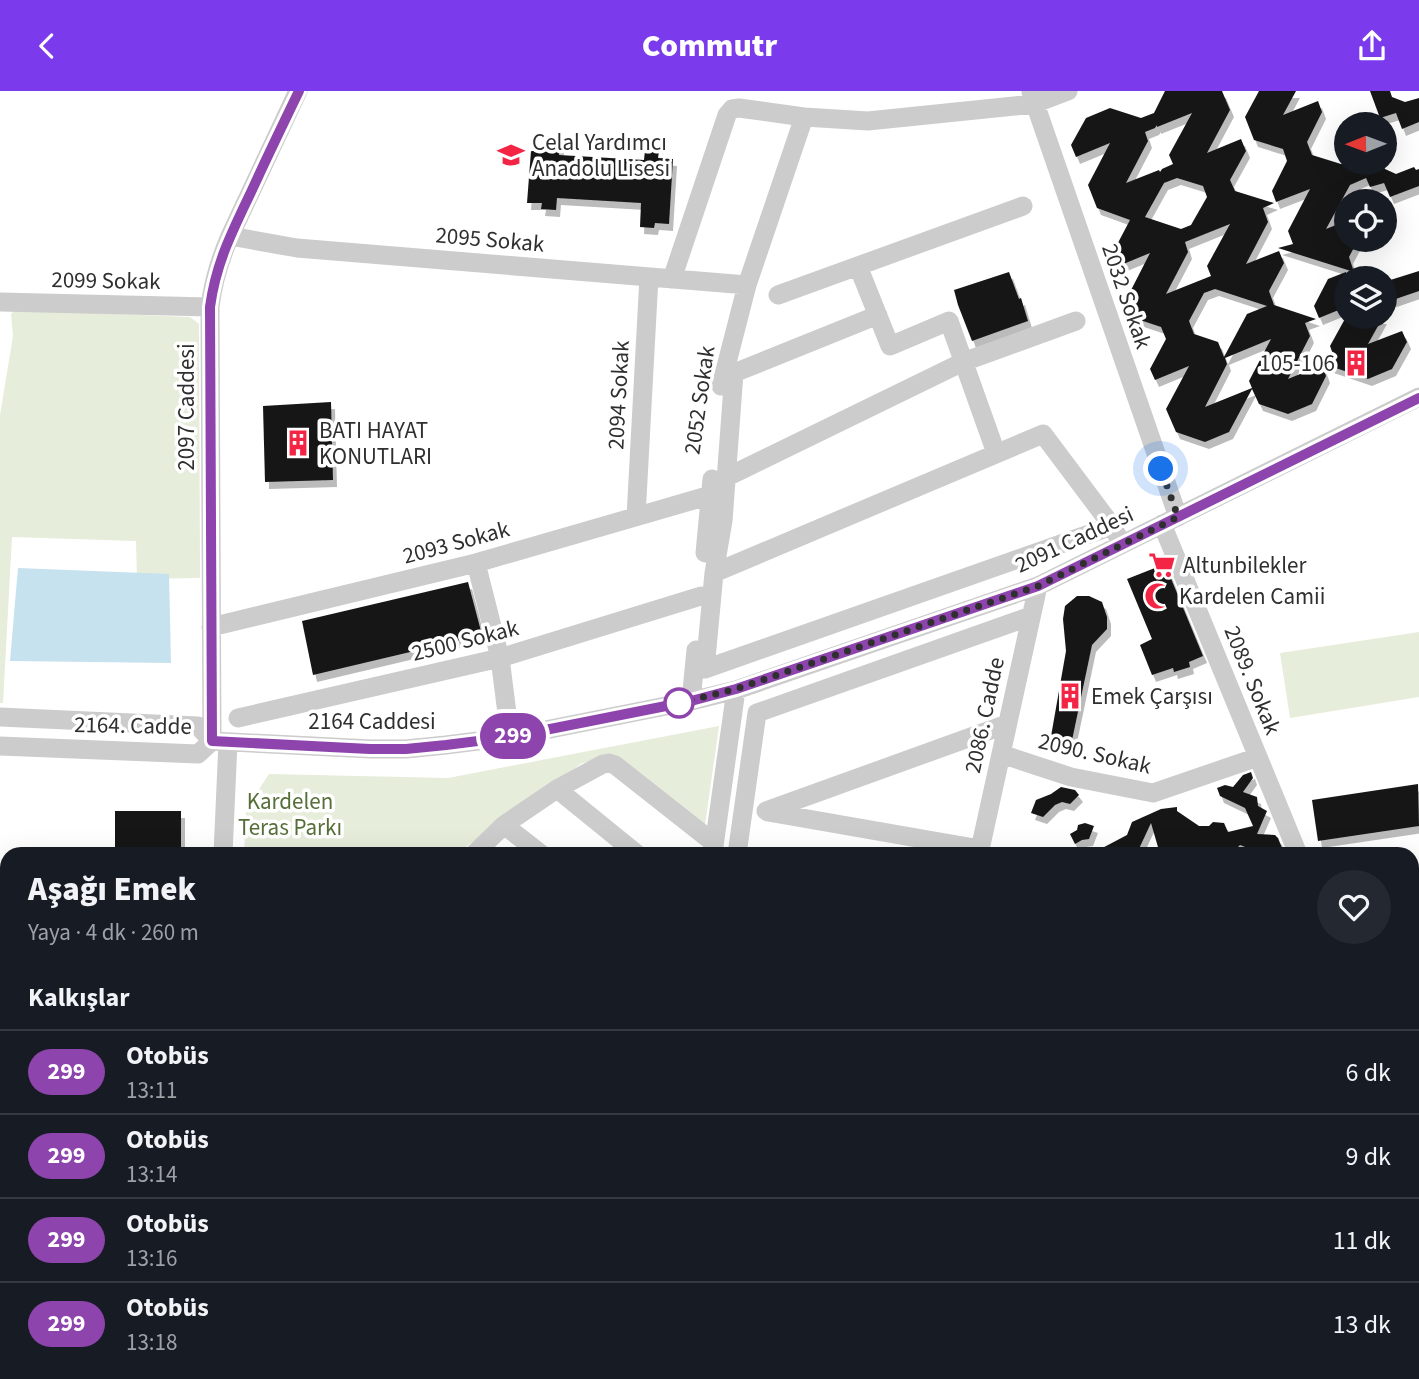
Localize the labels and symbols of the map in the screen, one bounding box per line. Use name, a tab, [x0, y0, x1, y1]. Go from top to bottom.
north arrow	[1334, 112, 1396, 175]
place label: Celal Yardımcı Anadolu Lisesi	[532, 126, 670, 185]
school or university icon: Celal Yardımcı Anadolu Lisesi	[496, 140, 526, 170]
street label: 2095 Sokak	[434, 218, 546, 261]
street label: 2032 Sokak	[1093, 239, 1160, 354]
street label: 2099 Sokak	[51, 263, 161, 298]
street label: 2094 Sokak	[599, 339, 638, 450]
street label: 2097 Caddesi	[170, 343, 203, 471]
street label: 2052 Sokak	[676, 343, 724, 456]
place label: 105-106	[1259, 347, 1335, 380]
building icon: 105-106	[1341, 348, 1371, 378]
place label: BATI HAYAT KONUTLARI	[319, 414, 432, 473]
building icon: BATI HAYAT KONUTLARI	[283, 428, 313, 458]
your location	[1143, 451, 1178, 486]
street label: 2091 Caddesi	[1010, 498, 1139, 581]
street label: 2093 Sokak	[399, 512, 514, 573]
place label: Altunbilekler	[1183, 549, 1308, 582]
supermarket icon: Altunbilekler	[1147, 550, 1177, 580]
place label: Kardelen Camii	[1179, 580, 1325, 613]
mosque icon: Kardelen Camii	[1143, 581, 1173, 611]
street label: 2500 Sokak	[408, 611, 523, 670]
street label: 2089. Sokak	[1216, 621, 1290, 740]
street label: 2086. Cadde	[956, 654, 1013, 776]
place label: Emek Çarşısı	[1091, 680, 1213, 713]
building icon: Emek Çarşısı	[1055, 681, 1085, 711]
unlabelled marker	[664, 688, 694, 718]
street label: 2164 Caddesi	[308, 705, 436, 738]
street label: 2164. Cadde	[74, 708, 192, 743]
line badge: 299	[473, 713, 553, 759]
street label: 2090. Sokak	[1035, 724, 1155, 783]
park label: Kardelen Teras Parkı	[238, 785, 342, 844]

